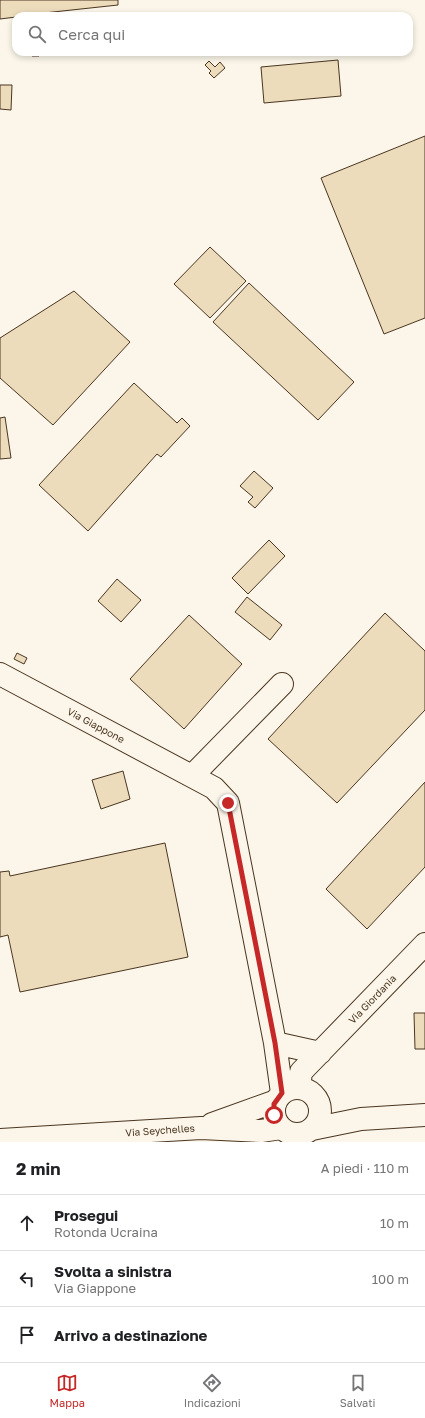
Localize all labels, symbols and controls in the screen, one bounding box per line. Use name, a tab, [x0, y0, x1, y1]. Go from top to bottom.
search box	[12, 12, 413, 56]
icon: search	[26, 23, 48, 45]
text: Cerca qui	[58, 25, 125, 43]
street label: Via Giappone	[65, 705, 127, 745]
route end	[219, 794, 237, 812]
street label: Via Giordania	[346, 972, 398, 1026]
route start	[265, 1106, 283, 1124]
street label: Via Seychelles	[125, 1122, 195, 1138]
text: 2 min	[16, 1158, 60, 1179]
text: A piedi · 110 m	[321, 1160, 409, 1176]
text: Prosegui	[54, 1206, 118, 1224]
icon: ahead	[16, 1212, 38, 1234]
text: 10 m	[380, 1215, 409, 1231]
text: Rotonda Ucraina	[54, 1224, 158, 1240]
text: Svolta a sinistra	[54, 1262, 172, 1280]
icon: left	[16, 1268, 38, 1290]
text: 100 m	[372, 1271, 409, 1287]
text: Via Giappone	[54, 1280, 136, 1296]
icon: arrive	[16, 1324, 38, 1346]
text: Arrivo a destinazione	[54, 1326, 207, 1344]
tab: Mappa	[49, 1372, 85, 1409]
tab: Indicazioni	[184, 1372, 241, 1409]
tab: Salvati	[340, 1372, 376, 1409]

